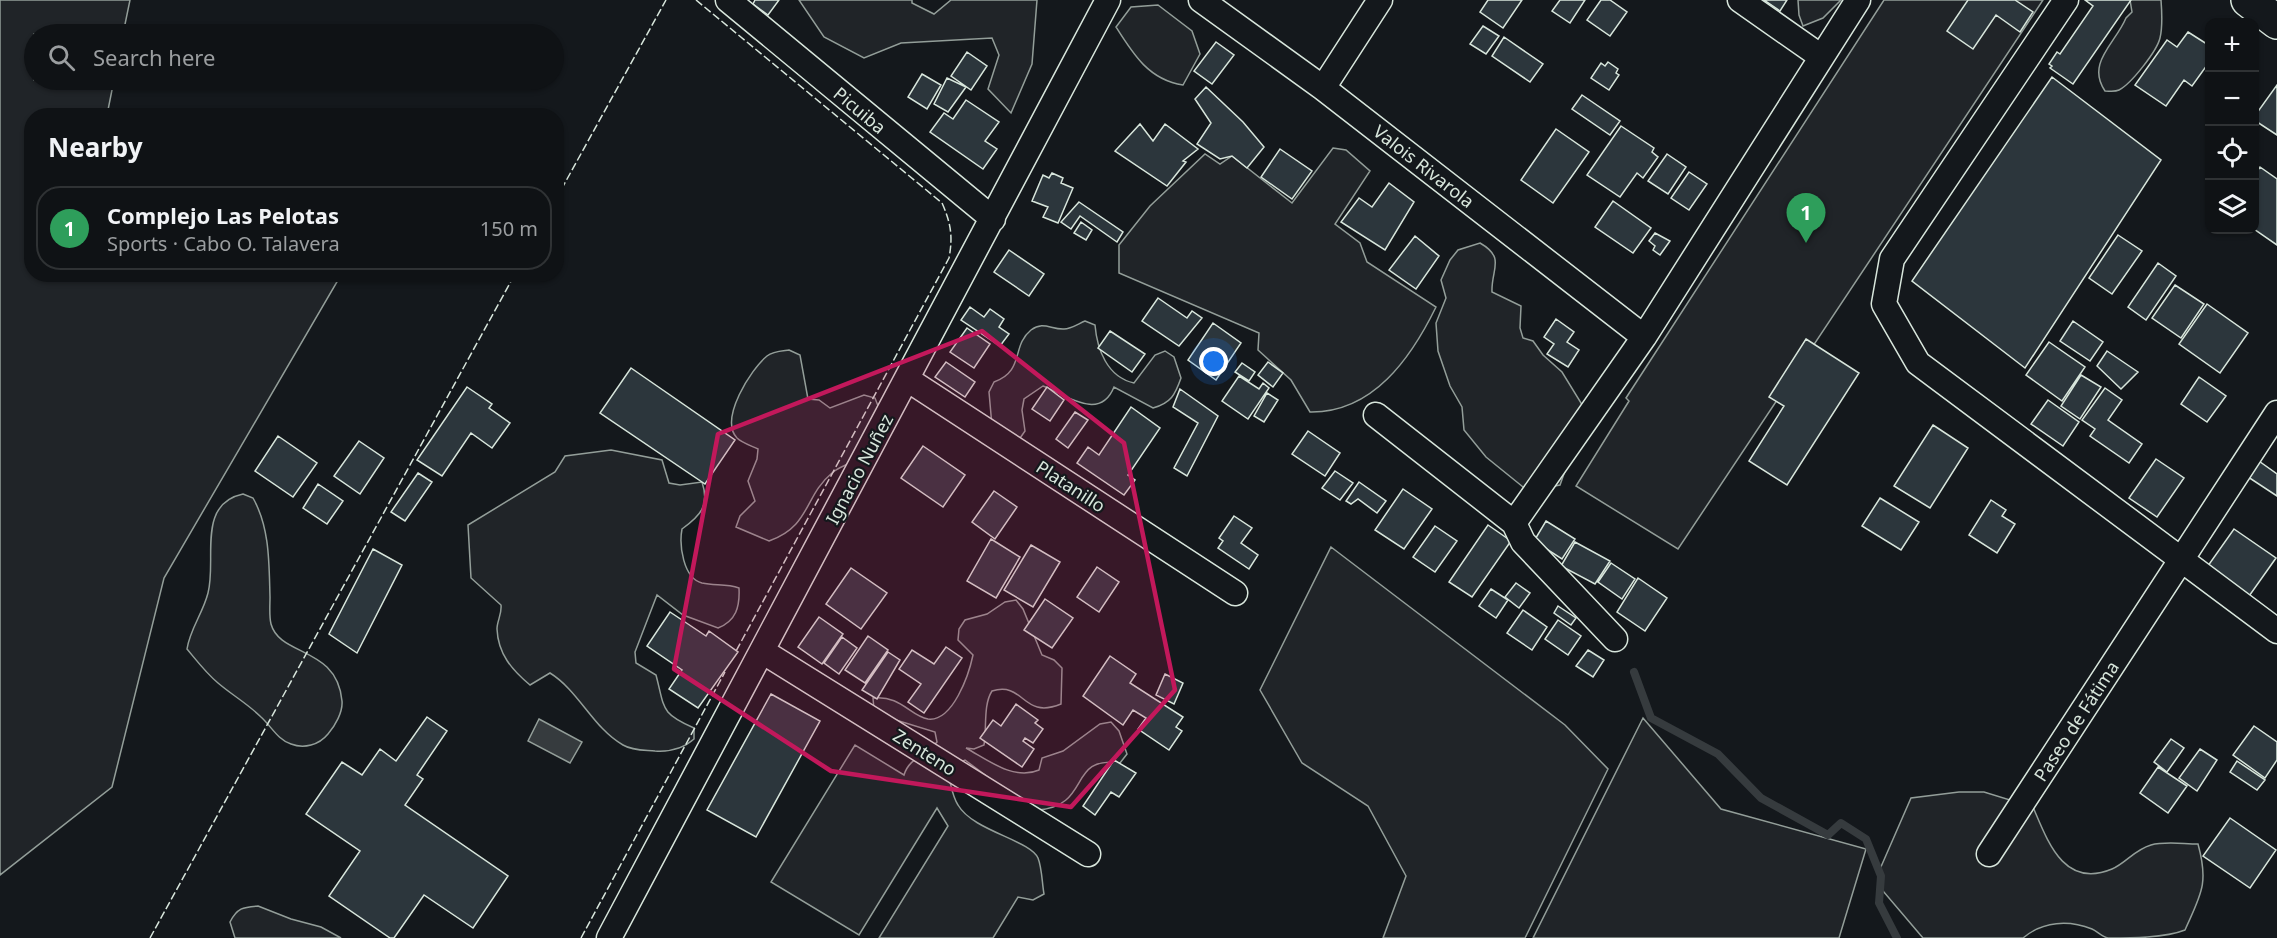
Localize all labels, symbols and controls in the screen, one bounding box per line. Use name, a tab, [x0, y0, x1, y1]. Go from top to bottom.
map controls	[2205, 18, 2259, 234]
button: +	[2205, 18, 2259, 72]
search box	[24, 24, 564, 90]
icon: search	[45, 41, 78, 74]
text: Search here	[93, 42, 215, 72]
button: −	[2205, 72, 2259, 126]
street label: Picuiba	[829, 81, 891, 139]
street label: Valois Rivarola	[1369, 119, 1479, 213]
button: locate	[2205, 126, 2259, 180]
text: Nearby	[48, 129, 143, 165]
button: layers	[2205, 180, 2259, 234]
pin: 1	[1786, 194, 1826, 243]
text: Complejo Las Pelotas	[107, 200, 339, 230]
text: 1	[64, 215, 75, 242]
text: 150 m	[480, 215, 538, 242]
text: Sports · Cabo O. Talavera	[107, 230, 340, 257]
your location	[1199, 347, 1228, 376]
street label: Ignacio Nuñez	[820, 410, 898, 528]
street label: Platanillo	[1032, 455, 1110, 517]
street label: Paseo de Fátima	[2028, 656, 2124, 786]
street label: Zenteno	[889, 723, 961, 781]

